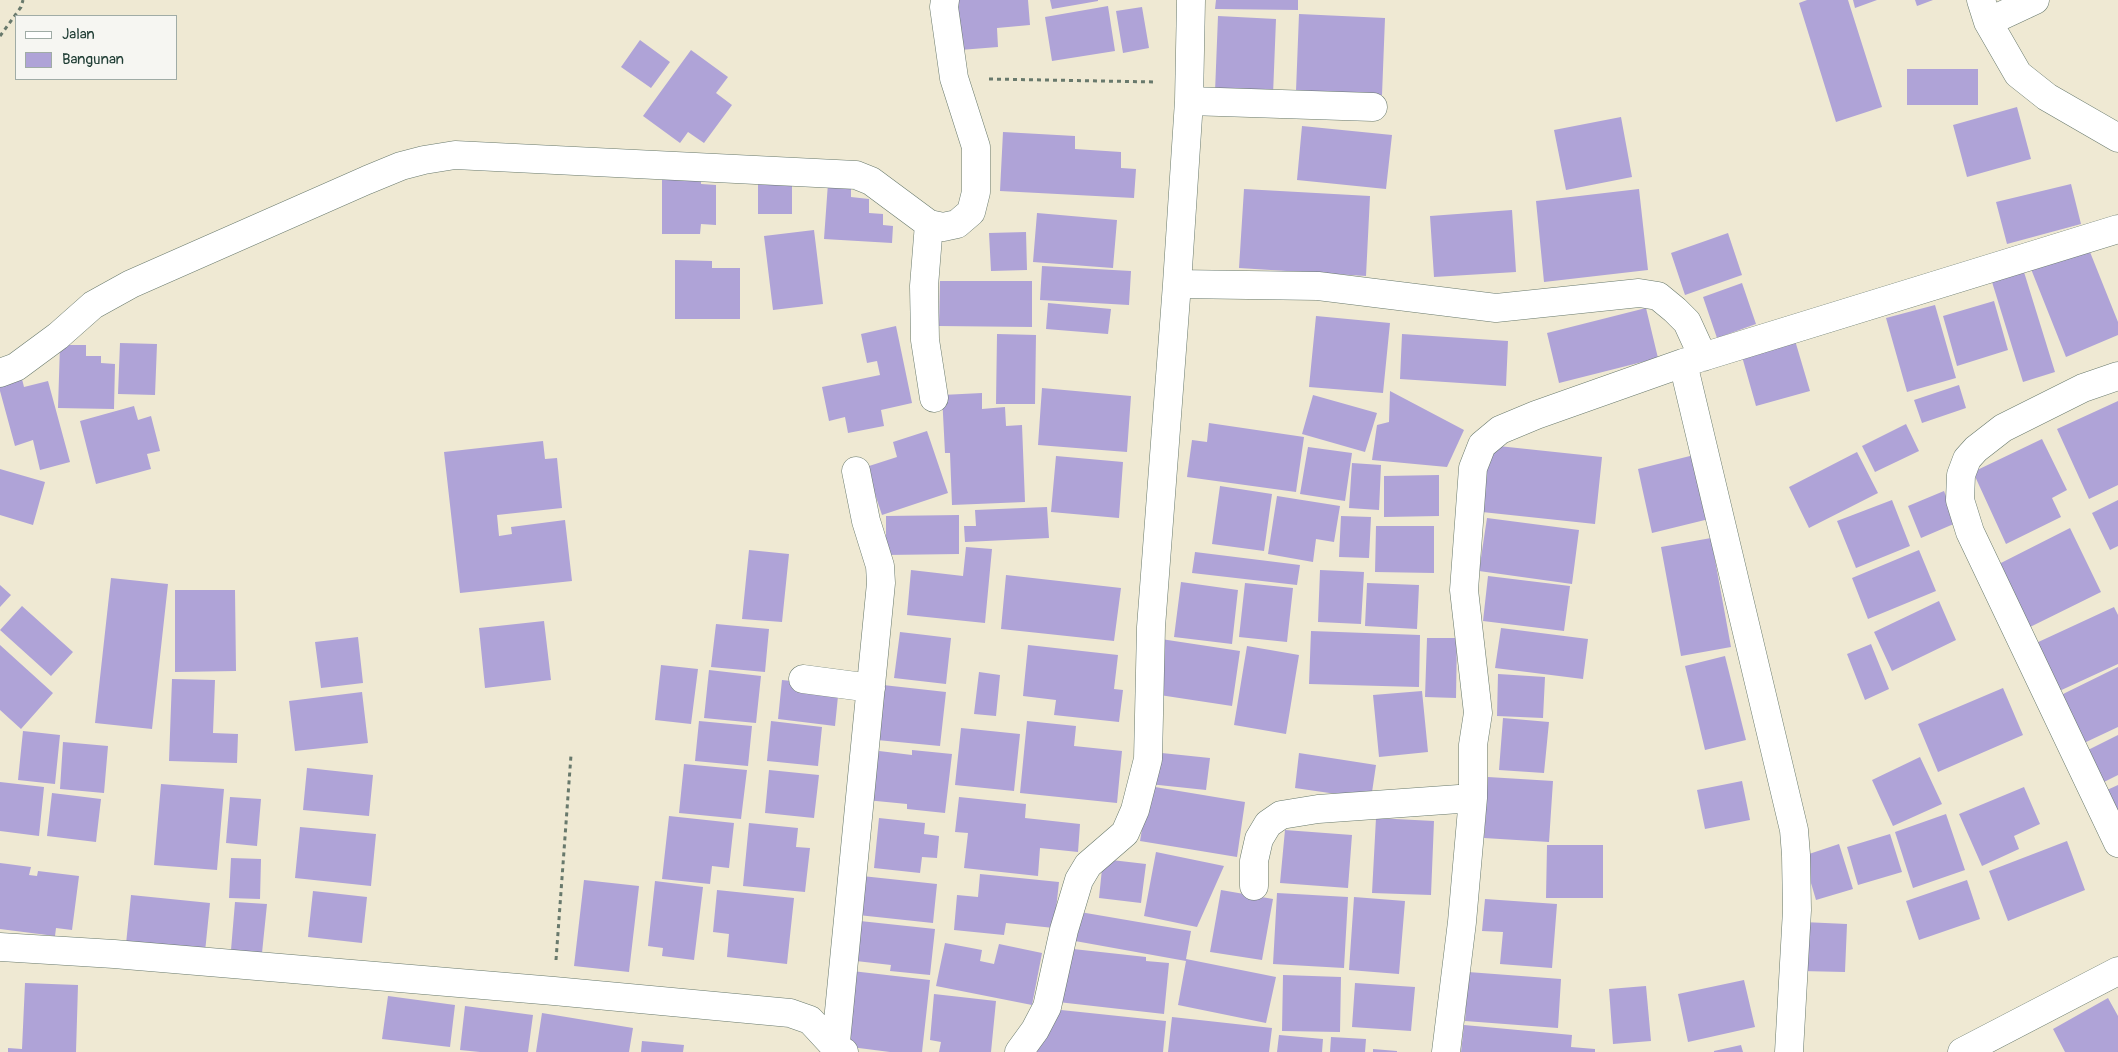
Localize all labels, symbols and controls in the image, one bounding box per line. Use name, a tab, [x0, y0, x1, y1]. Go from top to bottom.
legend	[15, 15, 178, 80]
text: Jalan	[62, 25, 95, 44]
text: Bangunan	[62, 50, 124, 69]

